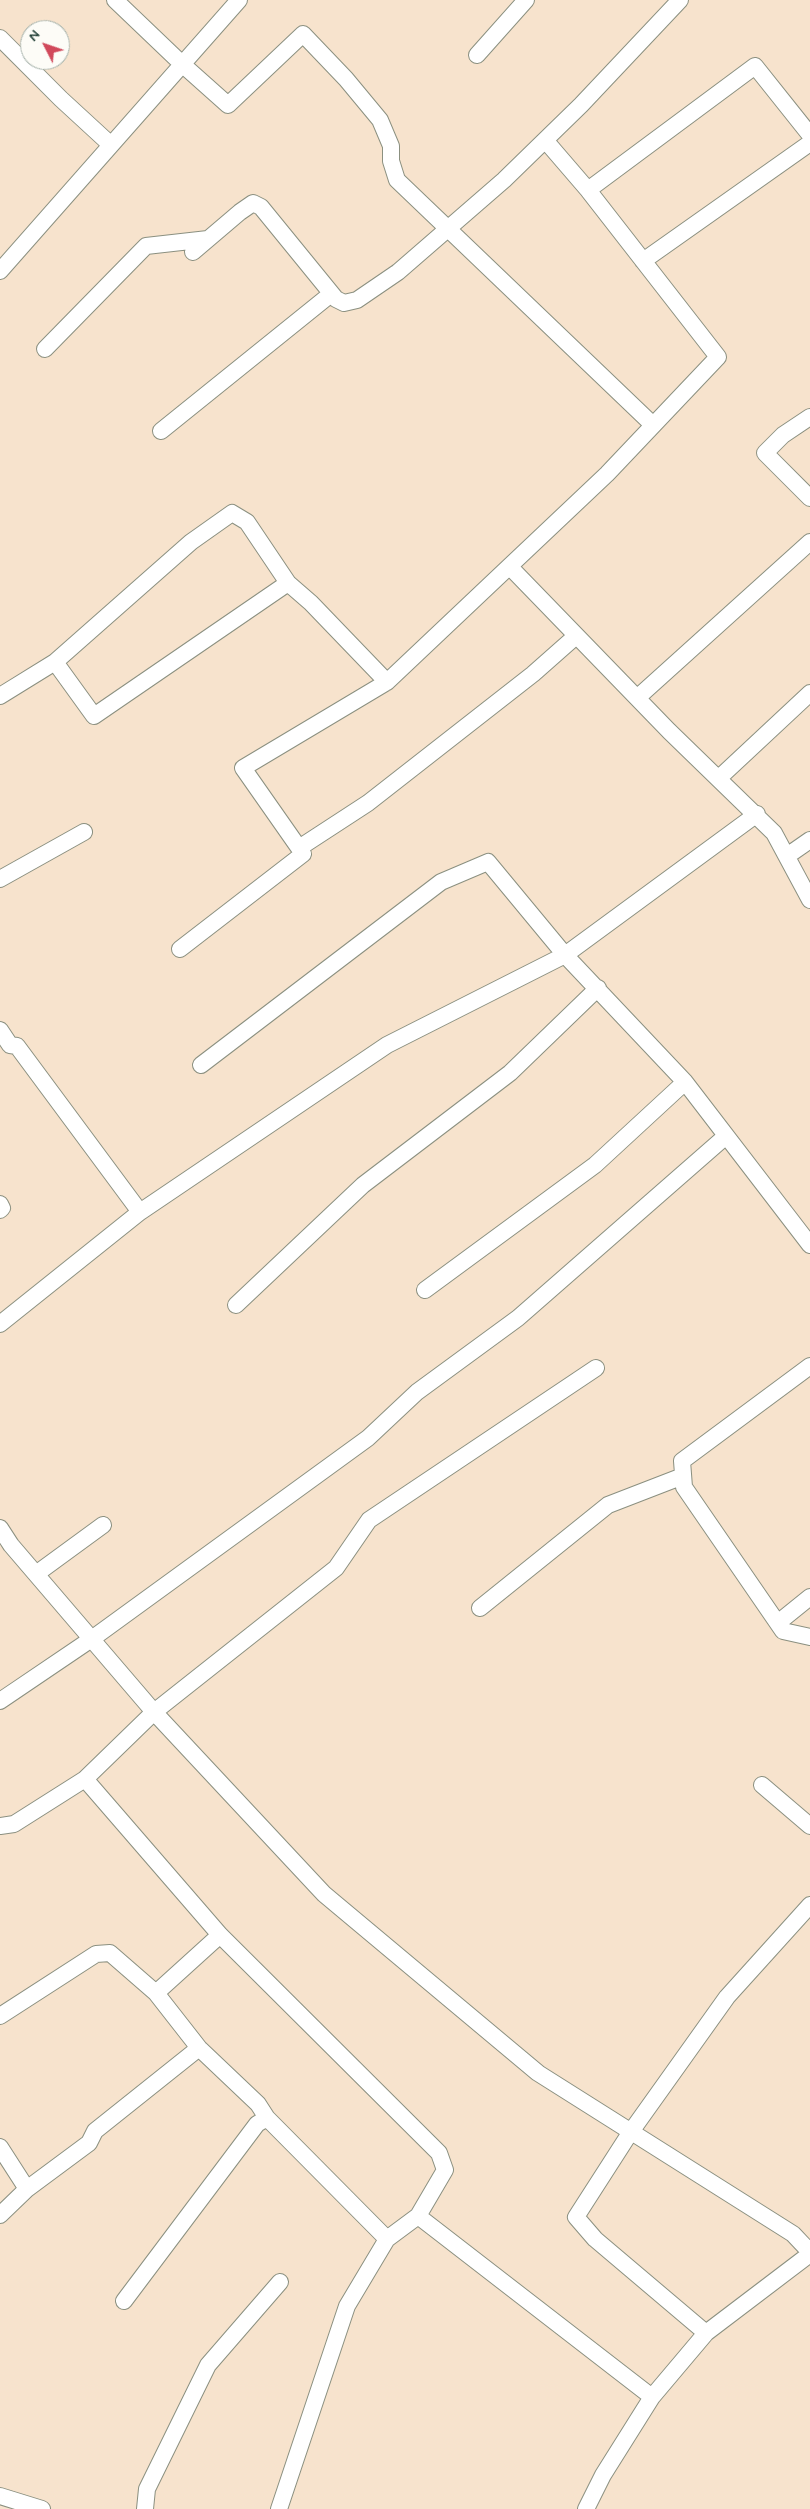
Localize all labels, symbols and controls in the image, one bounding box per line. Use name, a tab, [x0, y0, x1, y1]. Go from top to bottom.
north arrow	[20, 20, 70, 70]
text: N	[25, 26, 44, 45]

